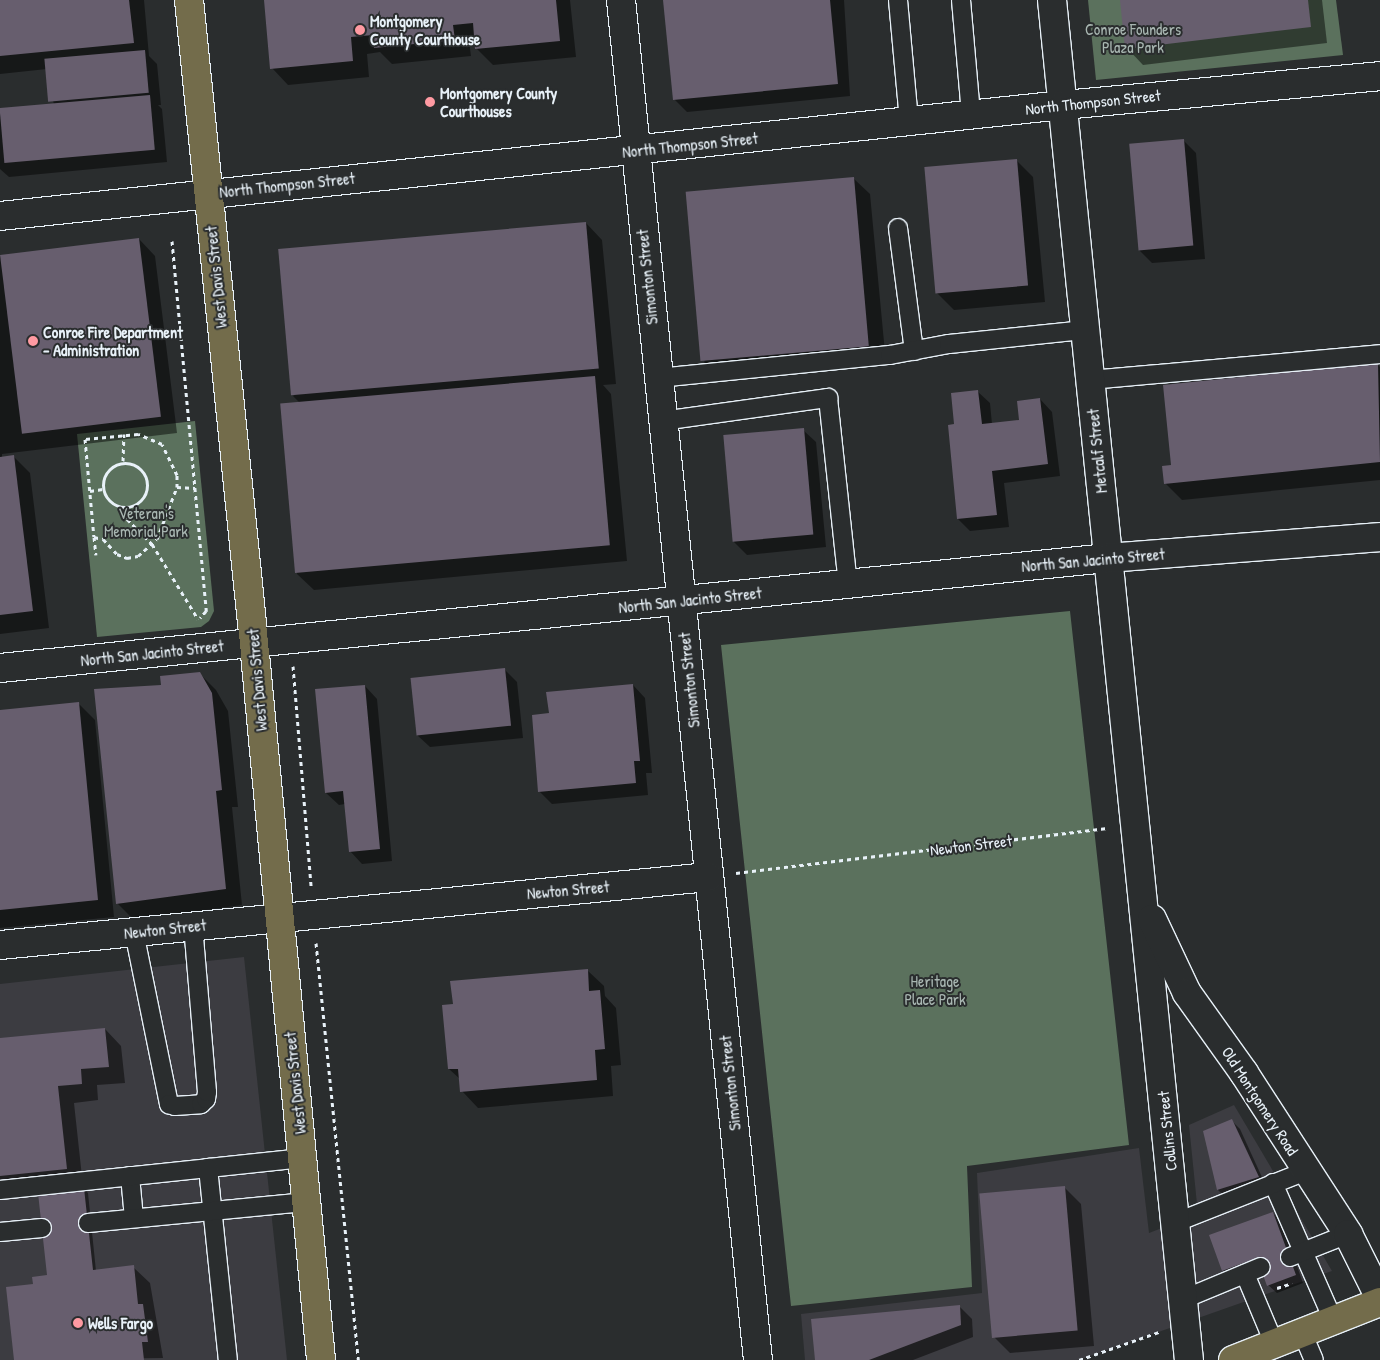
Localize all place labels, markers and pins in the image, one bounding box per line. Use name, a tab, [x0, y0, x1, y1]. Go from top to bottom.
place label: Montgomery County Courthouse	[370, 11, 480, 49]
marker: Montgomery County Courthouse	[354, 24, 366, 36]
place label: Montgomery County Courthouses	[440, 83, 557, 121]
marker: Montgomery County Courthouses	[424, 96, 436, 108]
place label: Conroe Fire Department - Administration	[43, 322, 183, 360]
marker: Conroe Fire Department - Administration	[27, 335, 39, 347]
place label: Wells Fargo	[88, 1313, 153, 1333]
marker: Wells Fargo	[72, 1317, 84, 1329]

